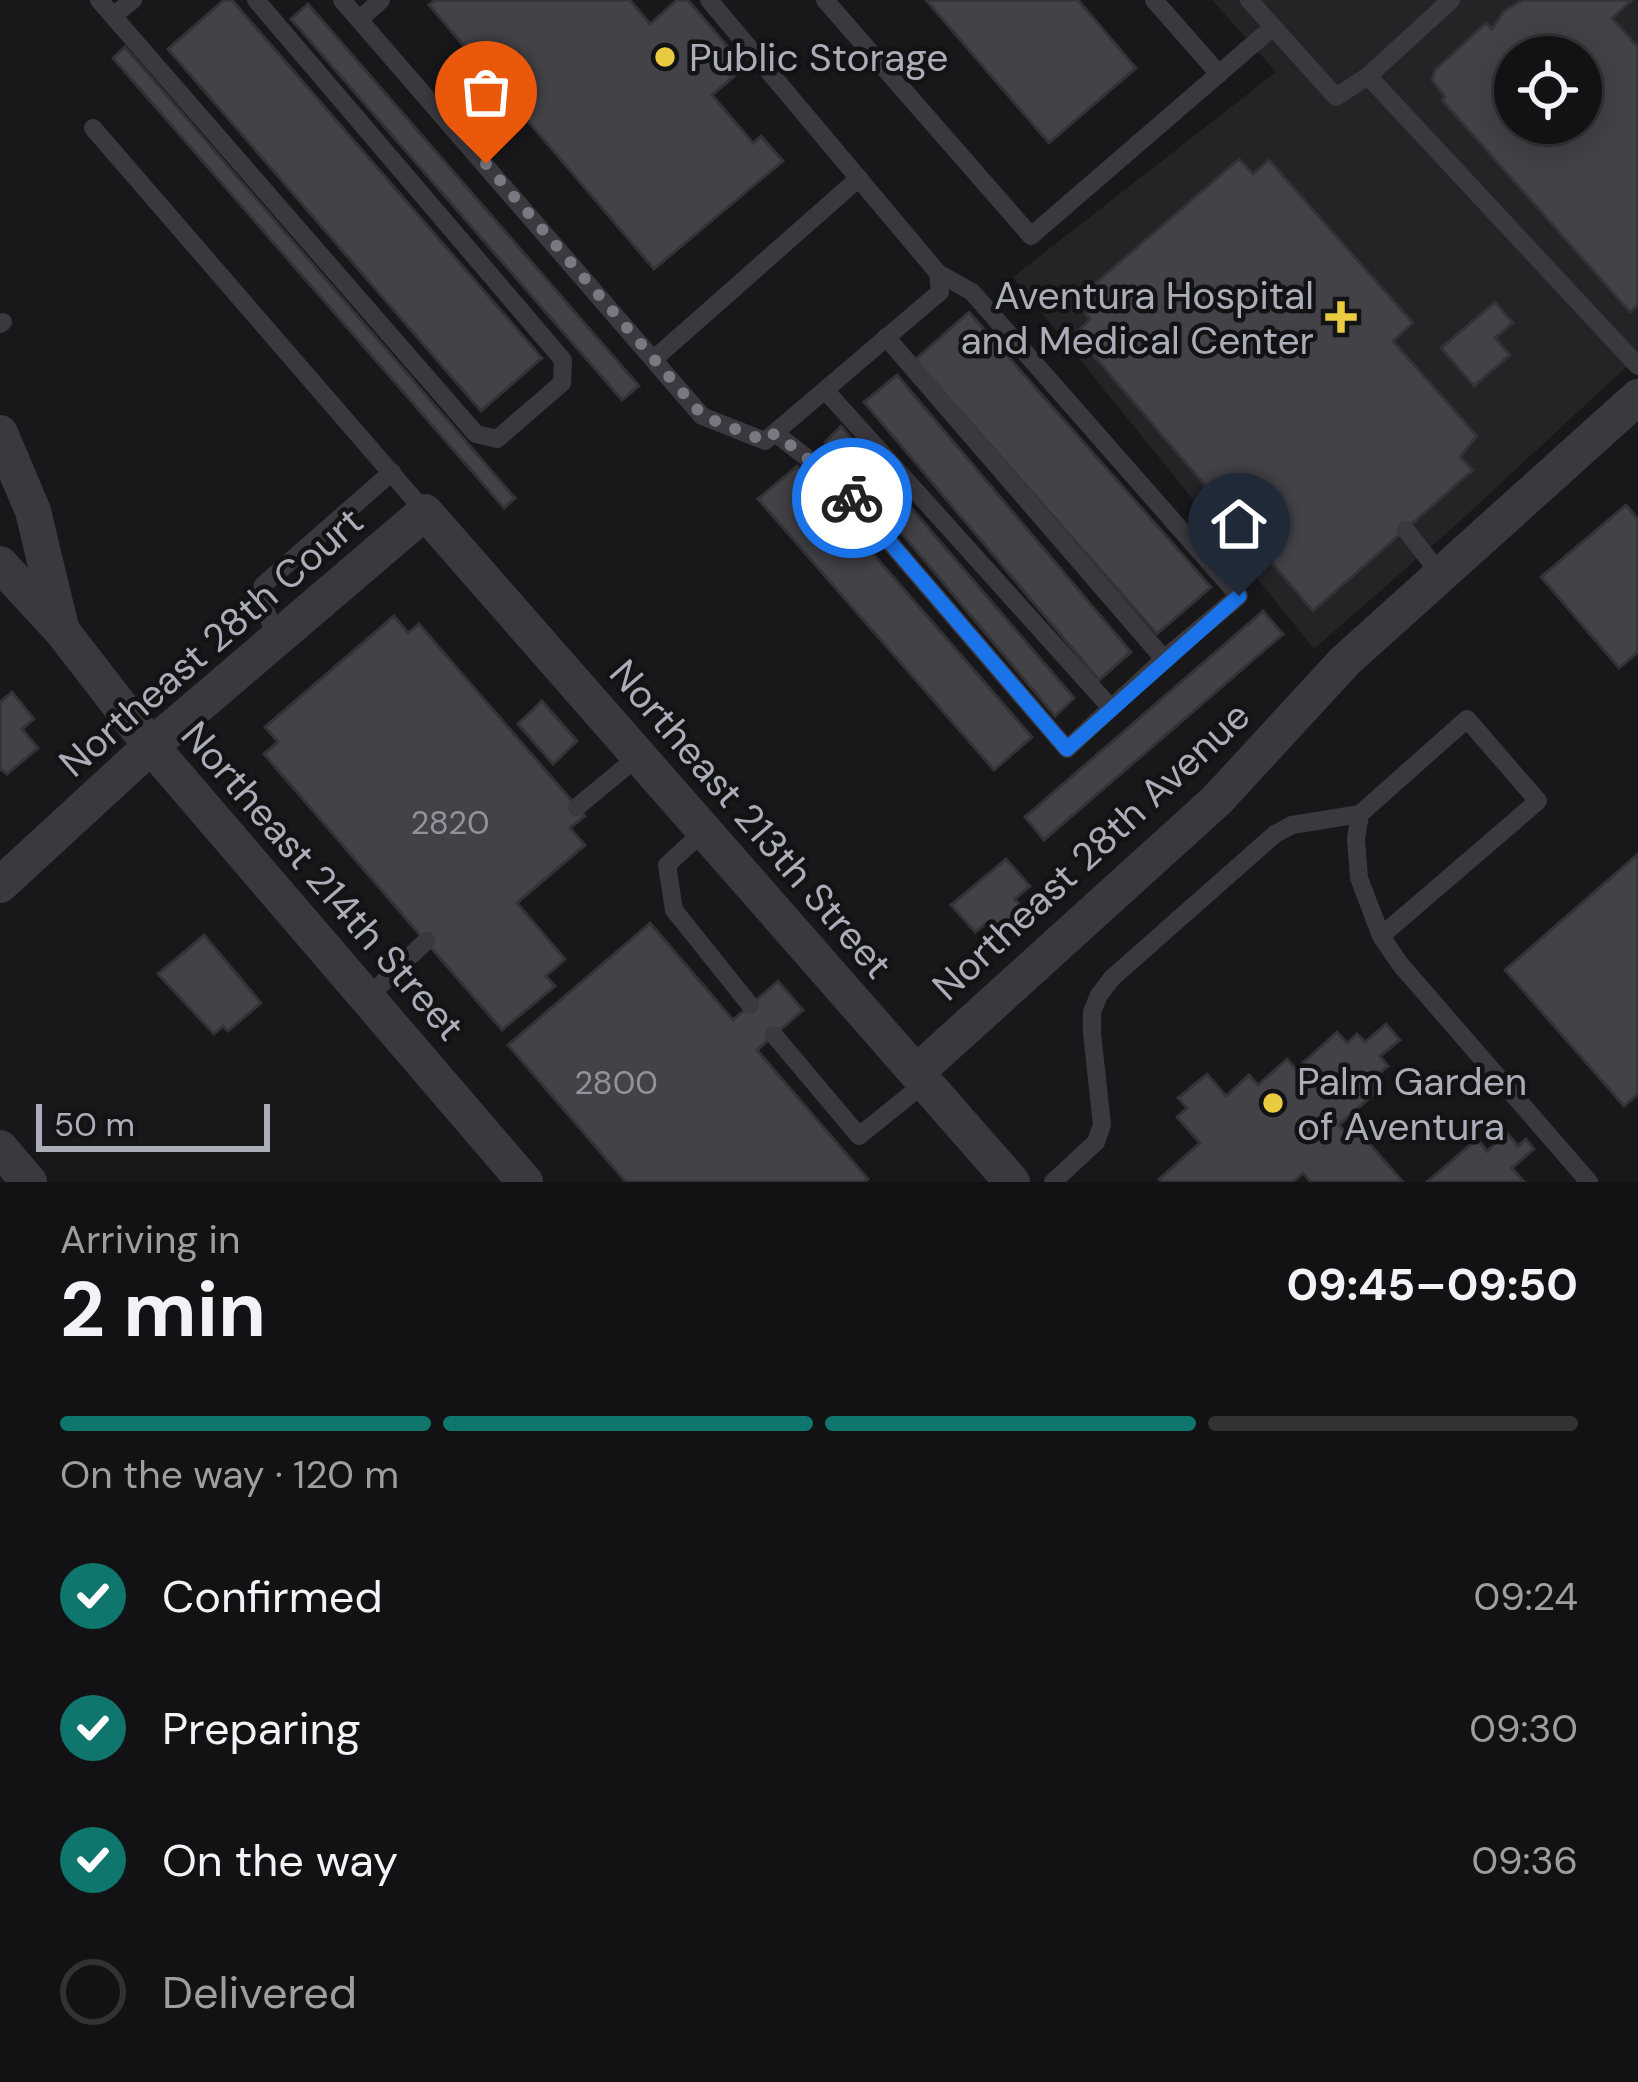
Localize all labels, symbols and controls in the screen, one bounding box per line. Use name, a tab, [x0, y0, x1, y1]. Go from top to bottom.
place label: Public Storage	[689, 32, 948, 83]
map controls	[1494, 36, 1602, 144]
button: locate	[1494, 36, 1602, 144]
pin	[435, 41, 537, 164]
marker: Public Storage	[652, 44, 678, 70]
icon: bag	[453, 59, 519, 125]
place label: Aventura Hospital and Medical Center	[960, 270, 1314, 366]
marker: Aventura Hospital and Medical Center	[1325, 301, 1357, 333]
courier	[792, 438, 912, 558]
icon: bike	[819, 465, 885, 531]
pin	[1188, 473, 1290, 596]
icon: home	[1206, 491, 1272, 557]
street label: Northeast 28th Court	[48, 496, 374, 788]
street label: Northeast 213th Street	[598, 649, 904, 989]
street label: Northeast 28th Avenue	[921, 690, 1261, 1012]
street label: Northeast 214th Street	[170, 711, 476, 1051]
house number: 2820	[410, 801, 490, 844]
place label: Palm Garden of Aventura	[1297, 1056, 1527, 1152]
house number: 2800	[574, 1061, 658, 1104]
marker: Palm Garden of Aventura	[1260, 1090, 1286, 1116]
scale bar	[36, 1098, 270, 1151]
text: 50 m	[54, 1103, 135, 1146]
text: Arriving in	[60, 1214, 240, 1265]
text: 09:45–09:50	[1286, 1255, 1578, 1314]
text: 2 min	[60, 1259, 266, 1360]
text: On the way · 120 m	[60, 1449, 399, 1500]
icon: check	[60, 1563, 126, 1629]
text: Confirmed	[162, 1567, 383, 1626]
text: 09:24	[1473, 1571, 1578, 1622]
icon: check	[60, 1695, 126, 1761]
text: Preparing	[162, 1699, 361, 1758]
text: 09:30	[1469, 1703, 1578, 1754]
icon: check	[60, 1827, 126, 1893]
text: On the way	[162, 1831, 398, 1890]
text: 09:36	[1471, 1835, 1578, 1886]
text: Delivered	[162, 1963, 357, 2022]

